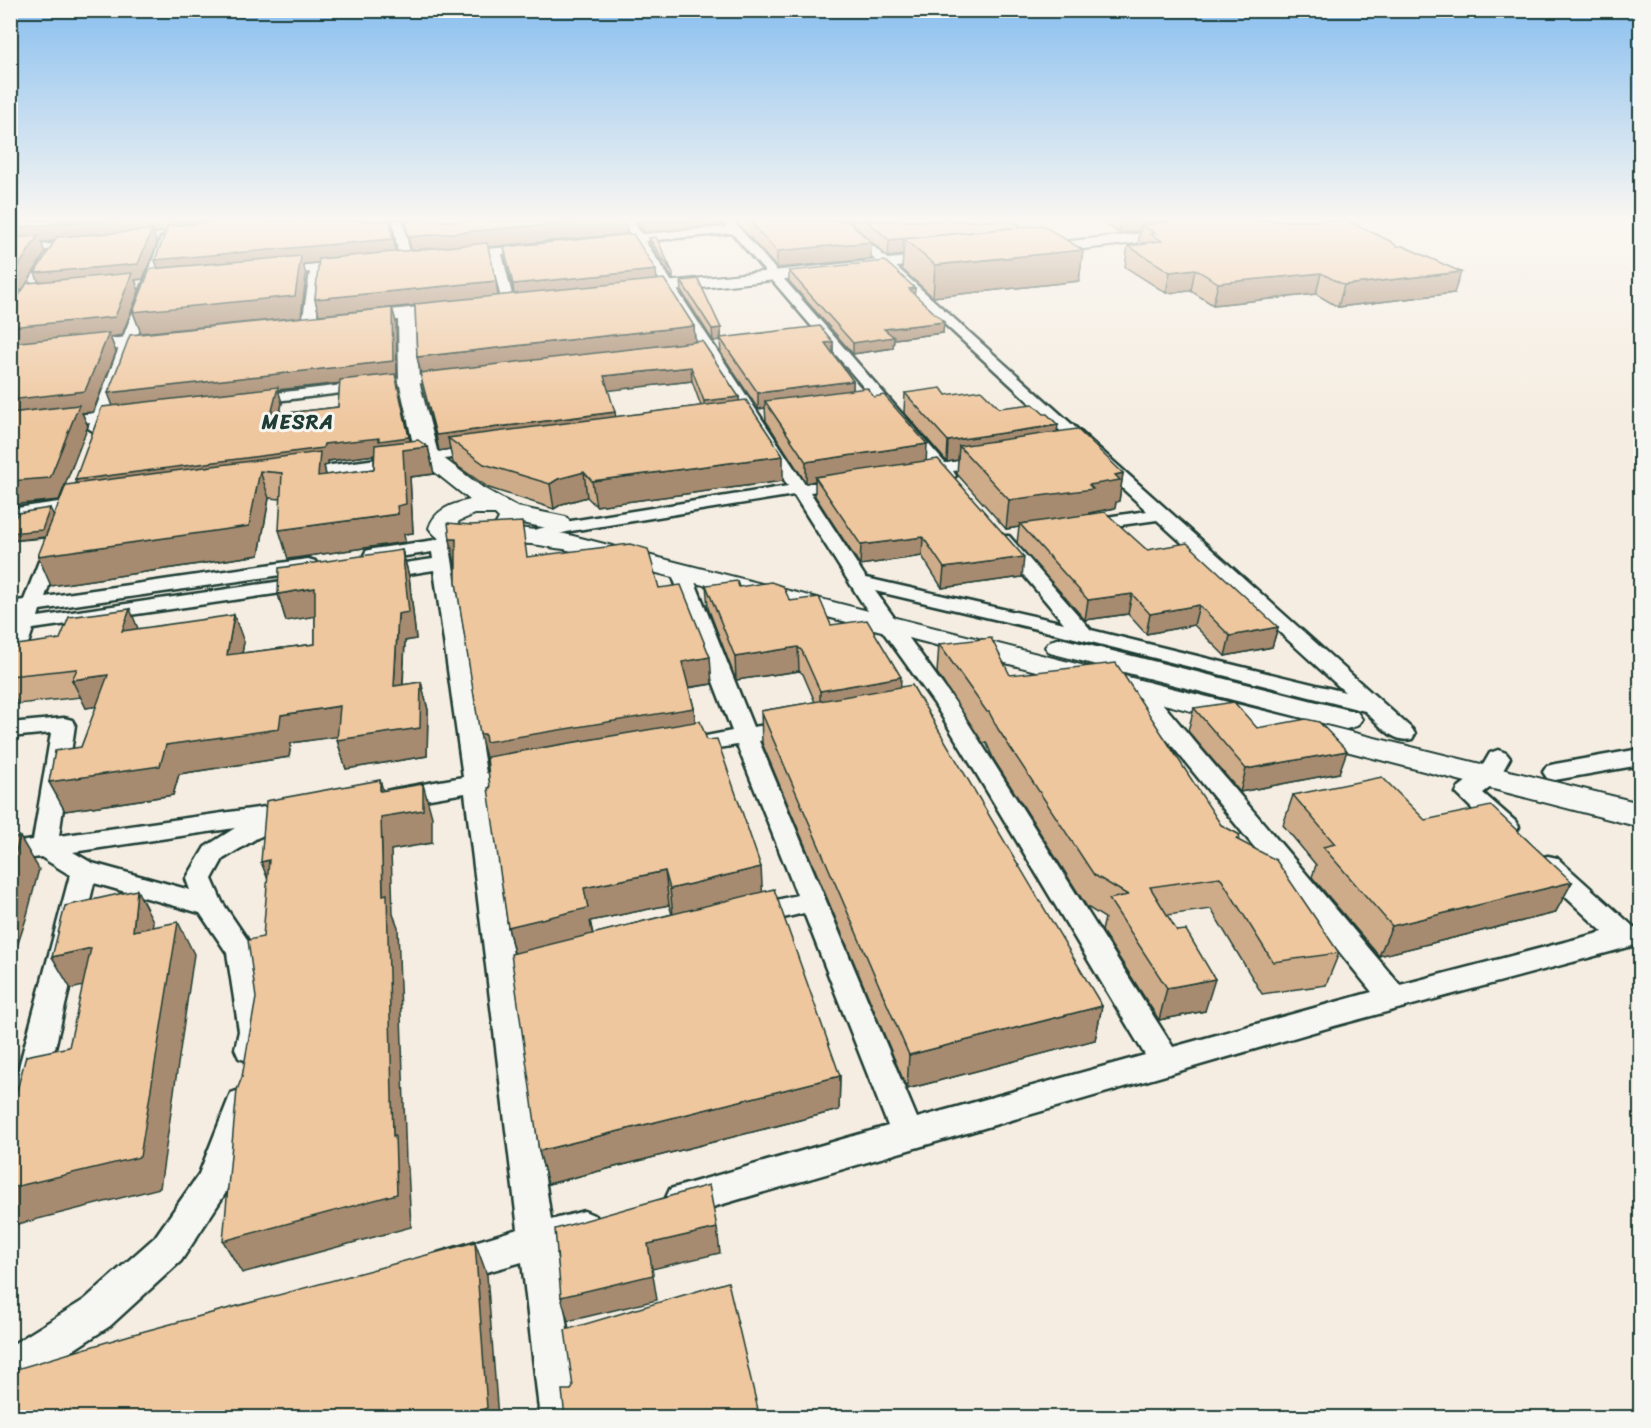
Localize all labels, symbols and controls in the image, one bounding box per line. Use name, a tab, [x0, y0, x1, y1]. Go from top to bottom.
district label: MESRA	[261, 405, 334, 440]

